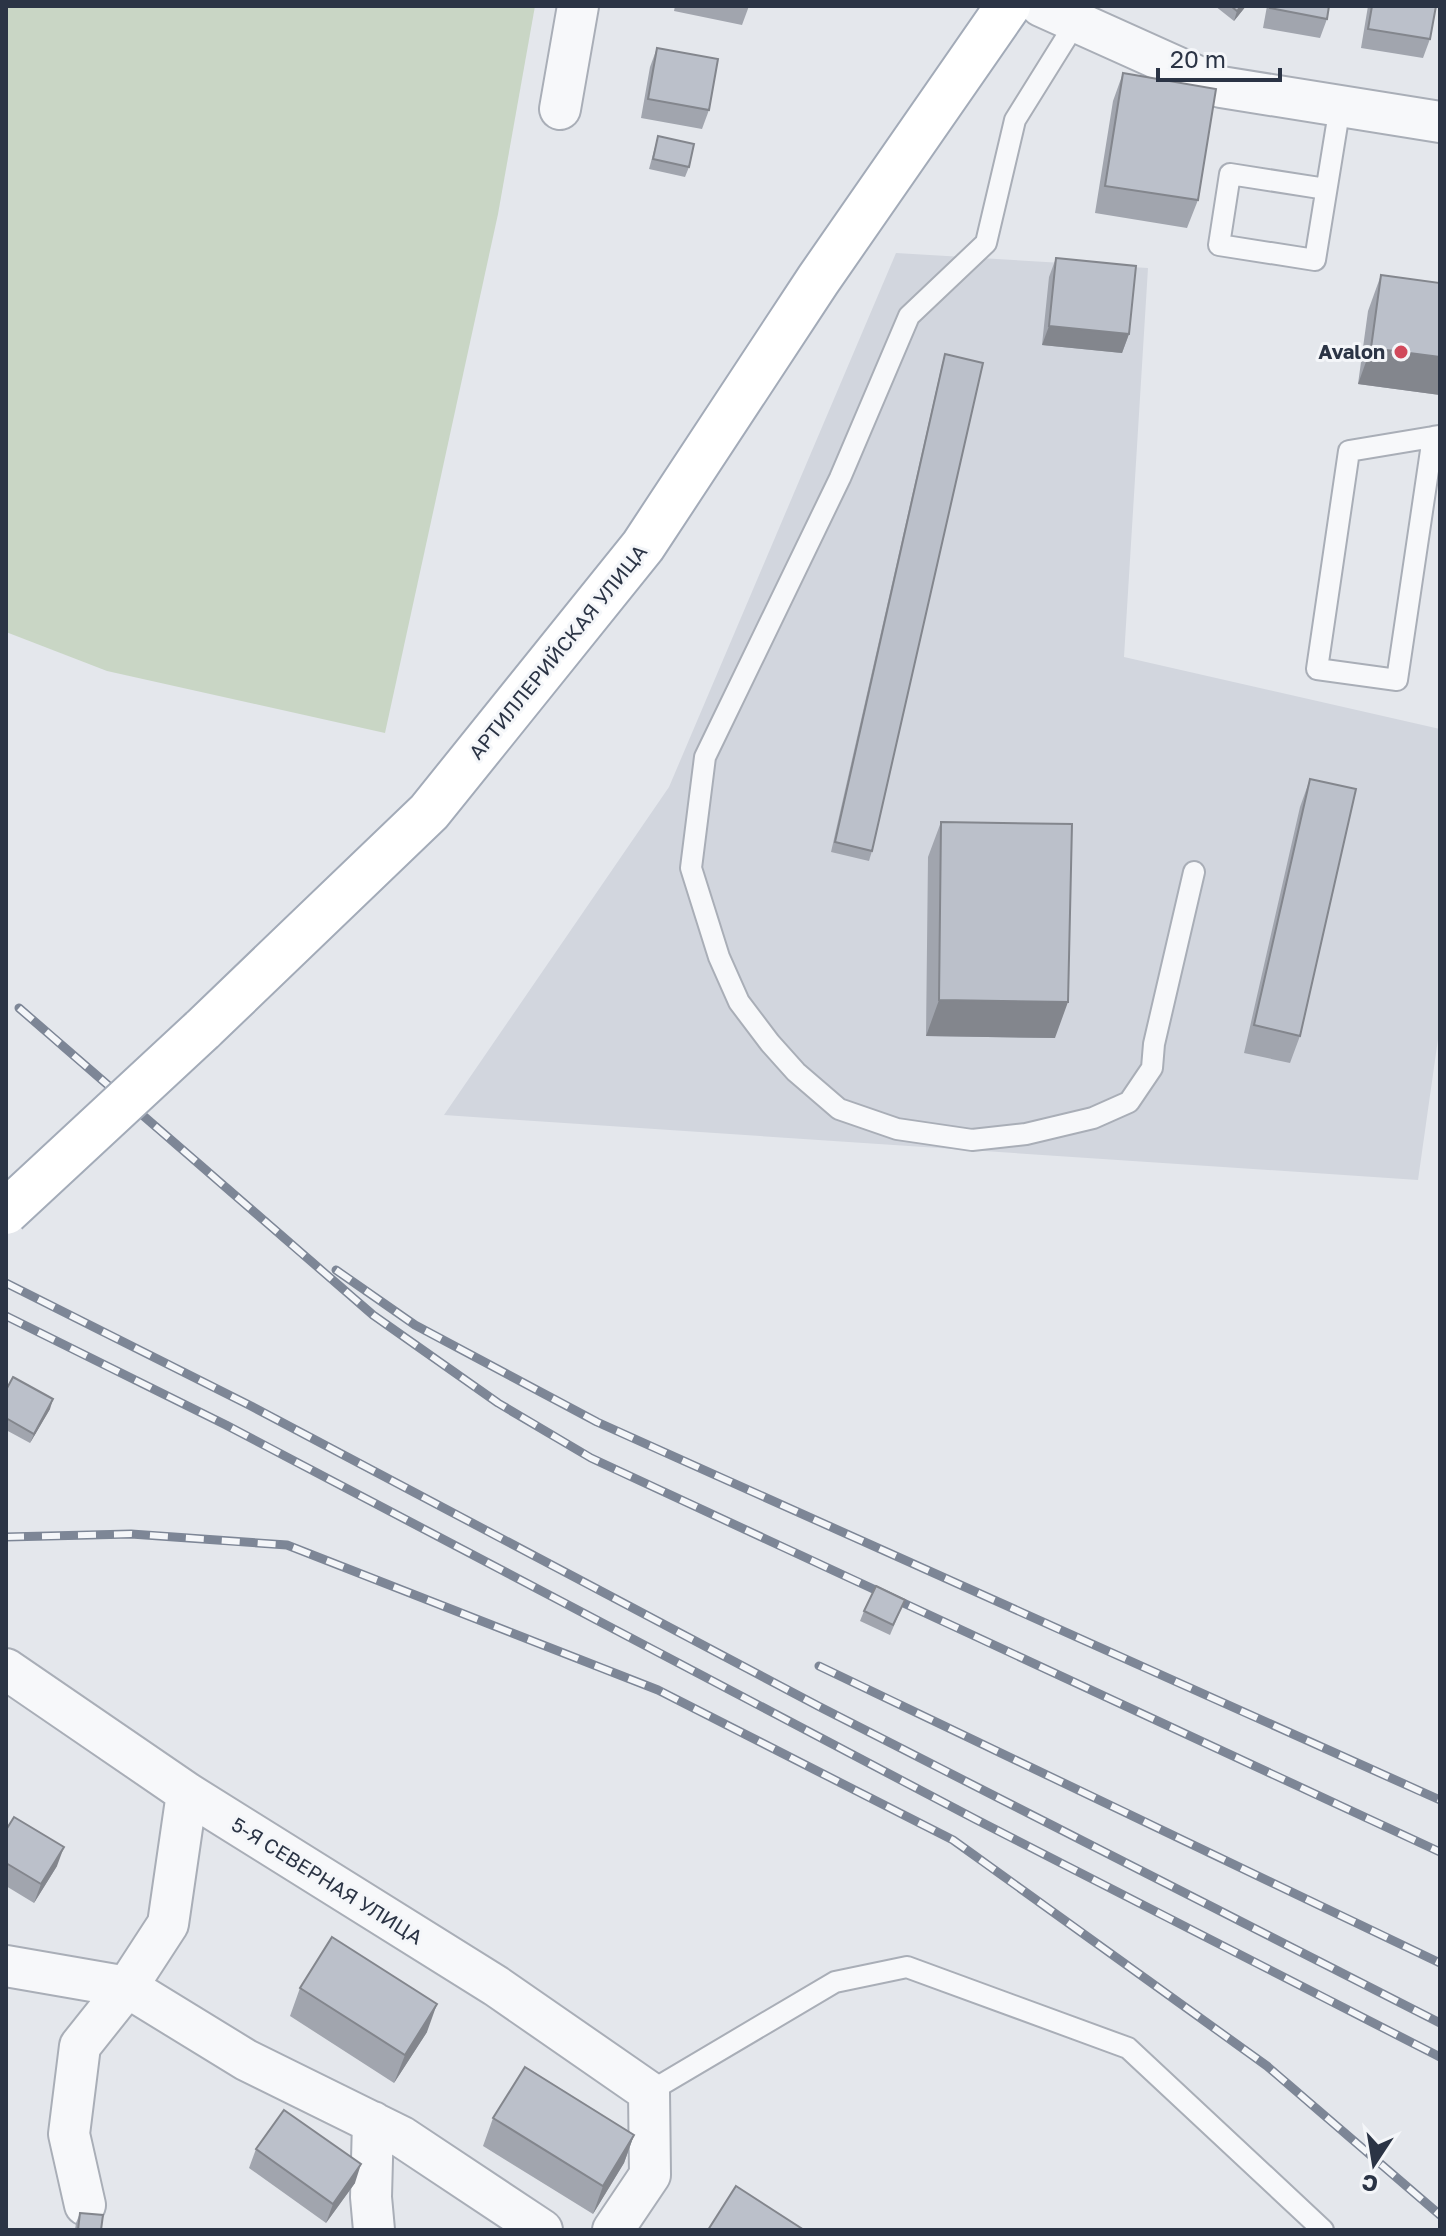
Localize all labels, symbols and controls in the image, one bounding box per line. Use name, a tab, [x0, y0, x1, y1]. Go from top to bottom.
scale bar	[1158, 32, 1280, 82]
text: 20 m	[1170, 44, 1226, 73]
place label: Avalon	[1318, 339, 1385, 363]
marker: Avalon	[1392, 343, 1410, 361]
street label: АРТИЛЛЕРИЙСКАЯ УЛИЦА	[463, 539, 651, 764]
street label: 5-Я СЕВЕРНАЯ УЛИЦА	[228, 1811, 427, 1949]
north arrow	[1334, 2124, 1414, 2204]
text: С	[1359, 2169, 1380, 2199]

